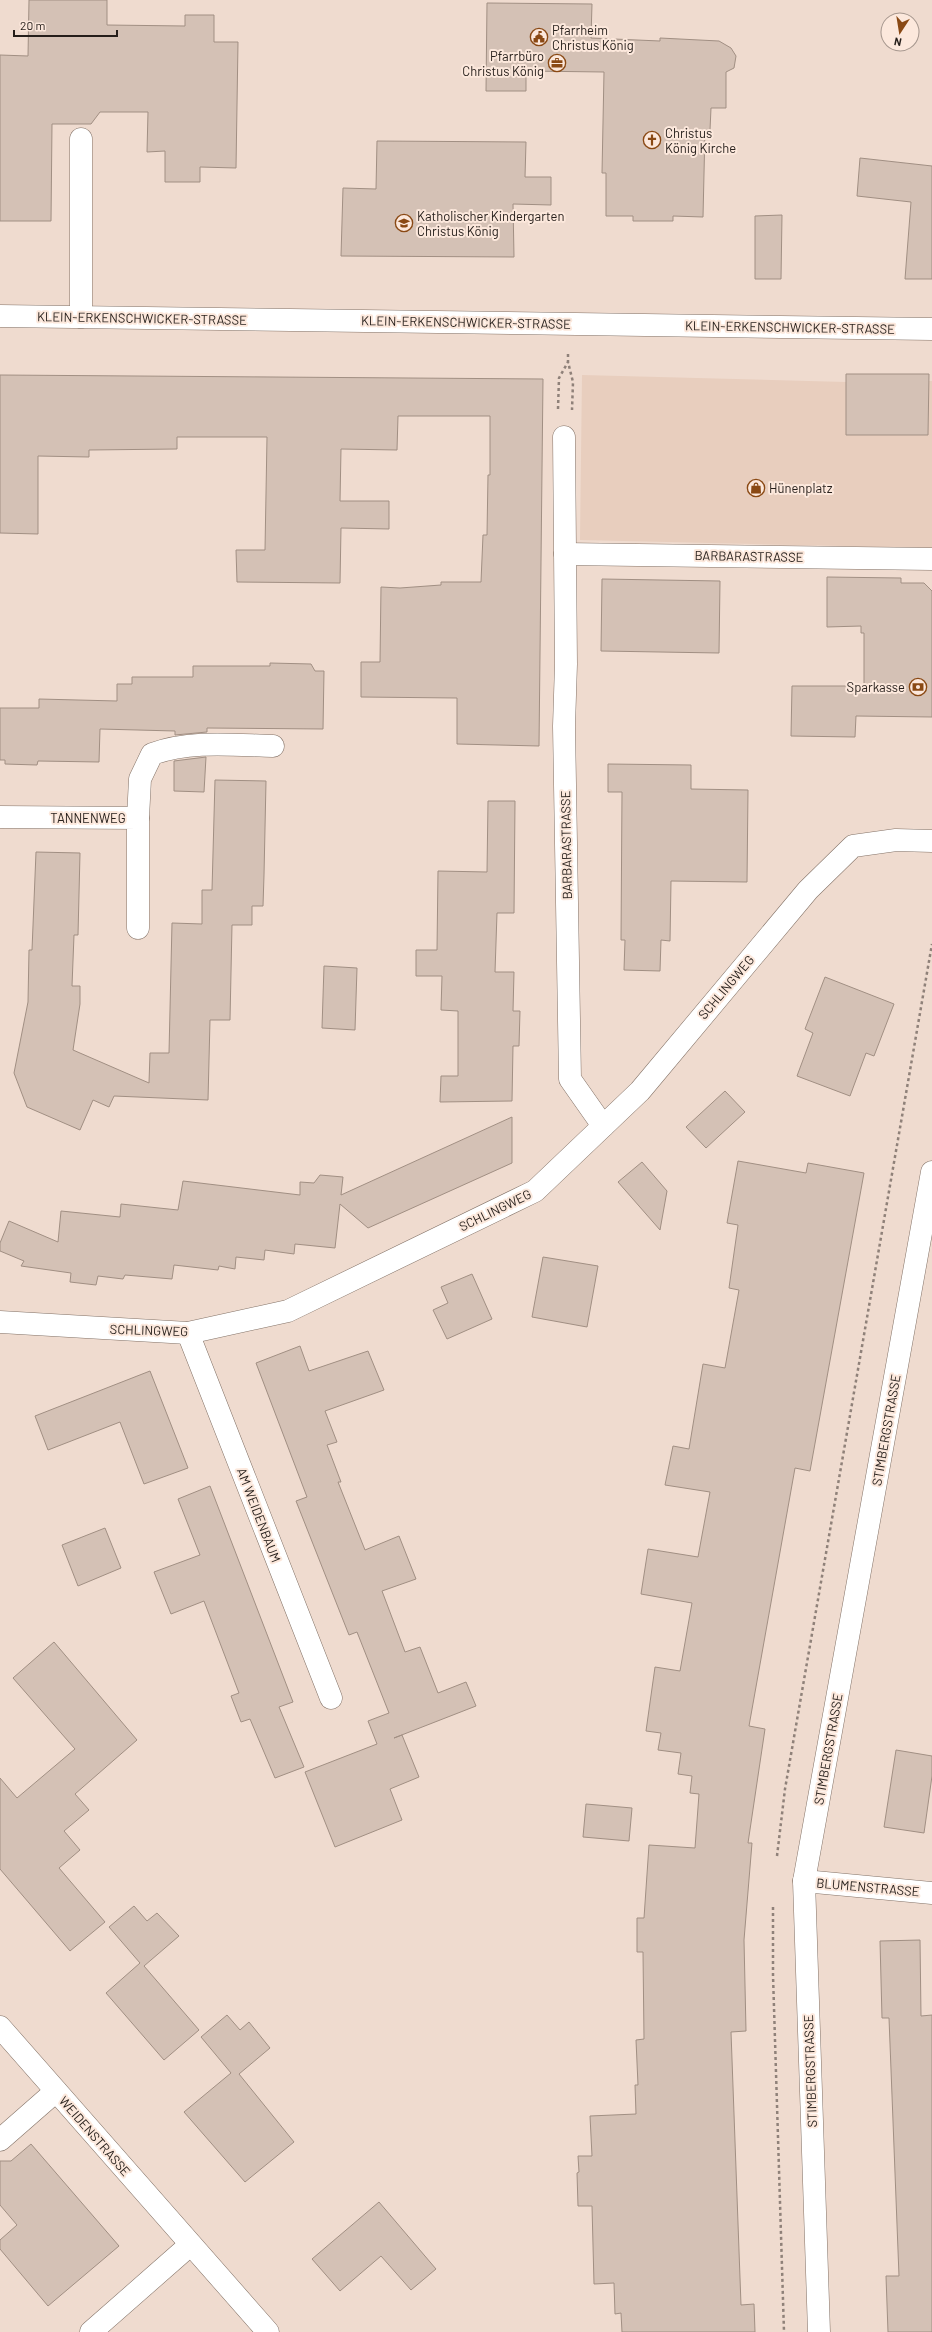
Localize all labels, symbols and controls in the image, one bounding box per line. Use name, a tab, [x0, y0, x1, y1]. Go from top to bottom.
scale bar	[14, 12, 117, 38]
north arrow	[880, 12, 920, 52]
text: 20 m	[20, 18, 46, 32]
place label: Pfarrheim Christus König	[552, 22, 634, 53]
public building icon: Pfarrheim Christus König	[529, 27, 549, 47]
text: N	[893, 35, 903, 49]
place label: Pfarrbüro Christus König	[462, 48, 544, 79]
office icon: Pfarrbüro Christus König	[547, 53, 567, 73]
place label: Christus König Kirche	[665, 125, 736, 156]
church icon: Christus König Kirche	[642, 130, 662, 150]
place label: Katholischer Kindergarten Christus König	[417, 208, 565, 239]
school or university icon: Katholischer Kindergarten Christus König	[394, 213, 414, 233]
street label: KLEIN-ERKENSCHWICKER-STRASSE	[37, 308, 247, 328]
street label: KLEIN-ERKENSCHWICKER-STRASSE	[361, 312, 571, 332]
street label: KLEIN-ERKENSCHWICKER-STRASSE	[685, 317, 895, 337]
shop icon: Hünenplatz	[746, 478, 766, 498]
place label: Hünenplatz	[769, 480, 833, 496]
street label: BARBARASTRASSE	[694, 547, 804, 565]
bank icon: Sparkasse	[908, 677, 928, 697]
place label: Sparkasse	[847, 679, 905, 695]
street label: BARBARASTRASSE	[557, 790, 575, 900]
street label: TANNENWEG	[50, 810, 126, 826]
street label: SCHLINGWEG	[695, 952, 757, 1022]
street label: SCHLINGWEG	[456, 1186, 534, 1234]
street label: SCHLINGWEG	[110, 1321, 189, 1339]
street label: STIMBERGSTRASSE	[868, 1373, 904, 1487]
street label: AM WEIDENBAUM	[234, 1465, 284, 1565]
street label: STIMBERGSTRASSE	[810, 1692, 846, 1806]
street label: BLUMENSTRASSE	[816, 1875, 920, 1899]
street label: STIMBERGSTRASSE	[800, 2014, 820, 2128]
street label: WEIDENSTRASSE	[56, 2093, 134, 2179]

